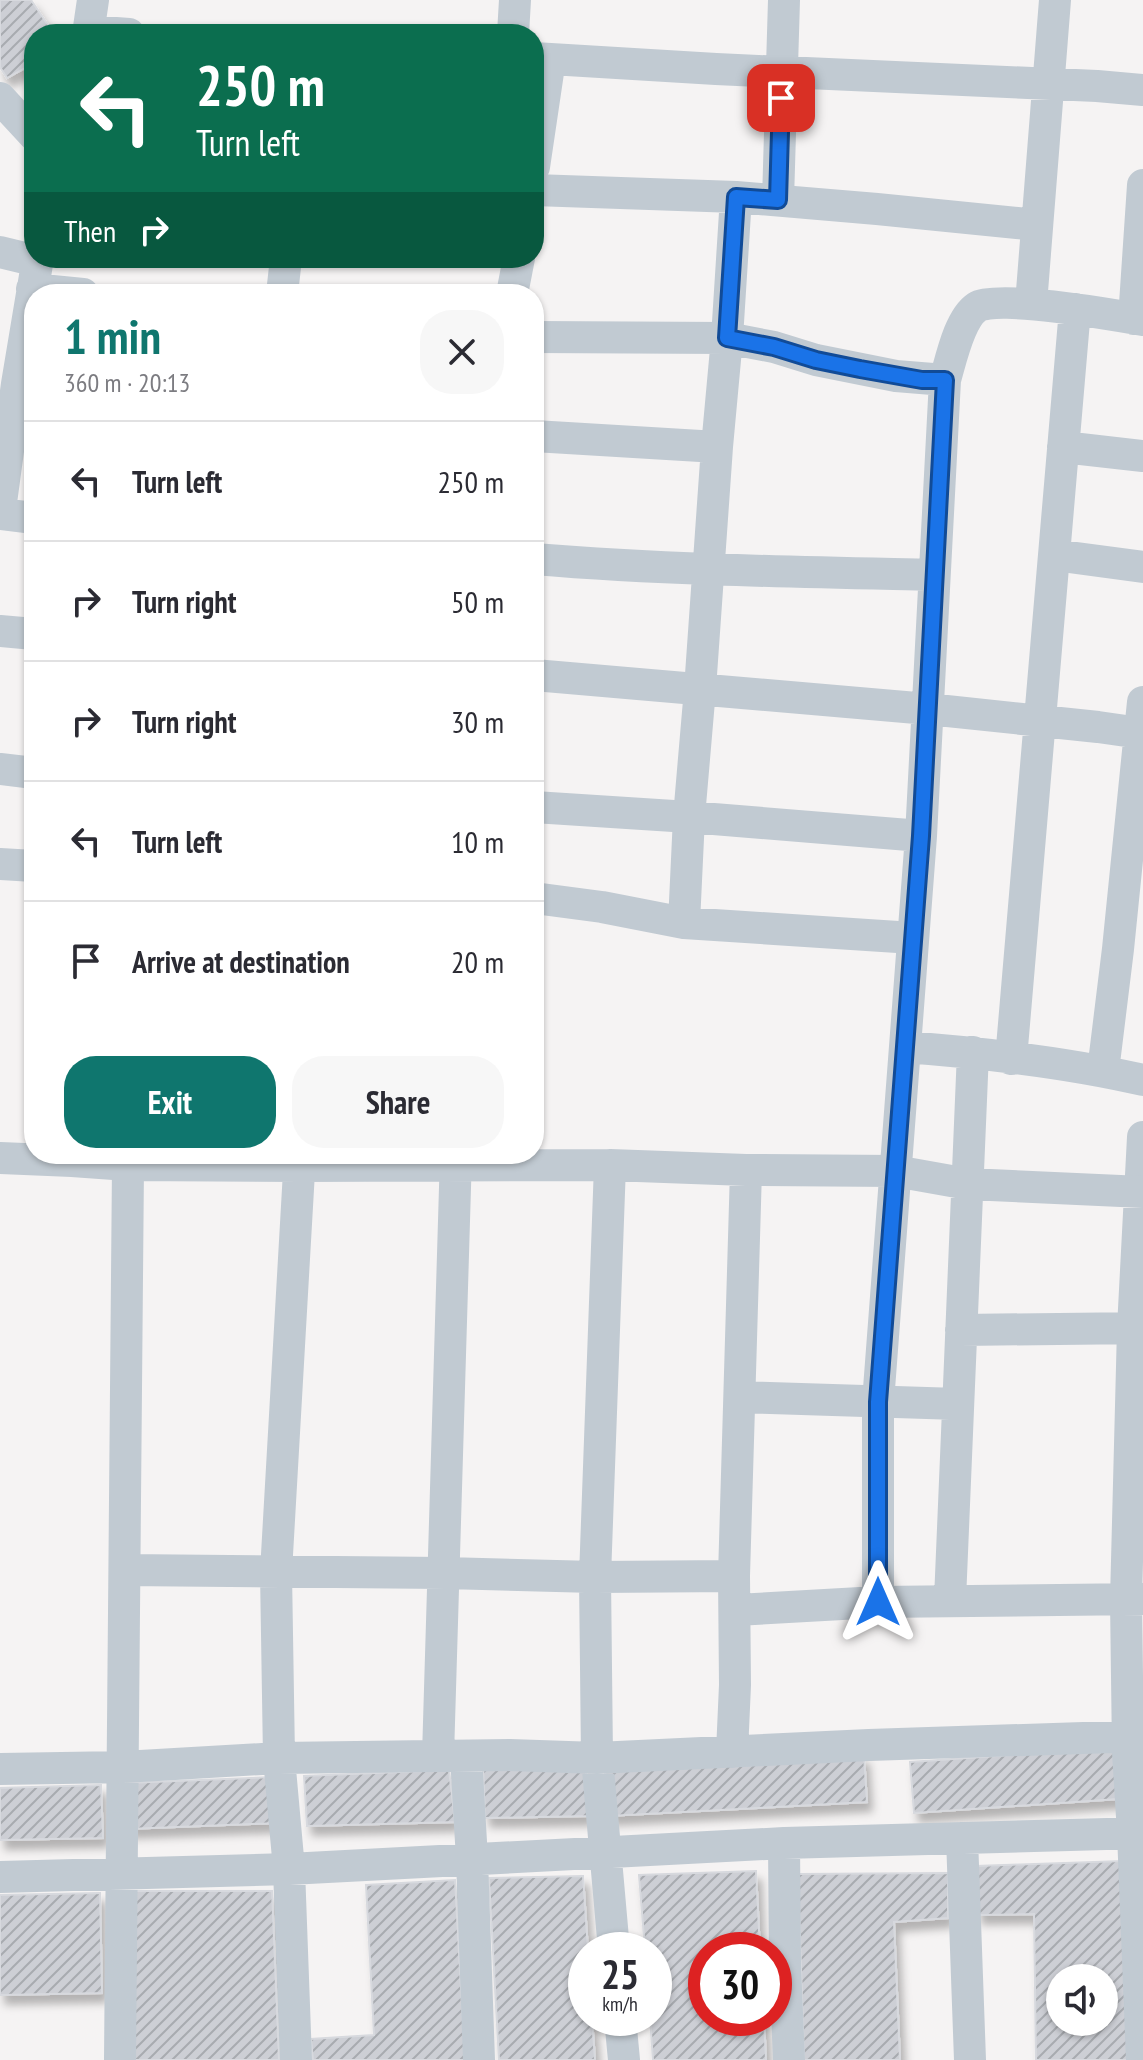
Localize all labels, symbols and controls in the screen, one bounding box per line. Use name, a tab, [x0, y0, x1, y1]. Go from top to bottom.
text: 250 m	[196, 49, 325, 121]
icon: left	[64, 56, 168, 160]
pin	[747, 64, 815, 132]
icon: arrive	[759, 76, 803, 120]
text: Turn left	[196, 119, 300, 166]
icon: right	[132, 208, 176, 252]
text: Then	[64, 211, 116, 250]
text: 1 min	[64, 305, 161, 367]
button: close	[420, 310, 504, 394]
text: 360 m · 20:13	[64, 366, 190, 399]
icon: left	[64, 459, 108, 503]
text: Turn left	[132, 462, 222, 501]
text: 250 m	[438, 462, 504, 501]
icon: right	[64, 579, 108, 623]
text: Turn right	[132, 582, 236, 621]
text: 50 m	[451, 582, 504, 621]
icon: right	[64, 699, 108, 743]
text: Turn right	[132, 702, 236, 741]
text: 30 m	[451, 702, 504, 741]
icon: left	[64, 819, 108, 863]
text: Turn left	[132, 822, 222, 861]
text: 10 m	[451, 822, 504, 861]
icon: arrive	[64, 939, 108, 983]
text: Arrive at destination	[132, 942, 350, 981]
text: 20 m	[451, 942, 504, 981]
button: Exit	[64, 1056, 276, 1148]
button: Share	[292, 1056, 504, 1148]
position arrow	[836, 1560, 920, 1644]
speed limit sign: 30	[688, 1932, 792, 2036]
text: 25	[601, 1948, 639, 2000]
map controls	[1046, 1964, 1118, 2036]
button: sound	[1046, 1964, 1118, 2036]
text: km/h	[602, 1991, 638, 2017]

